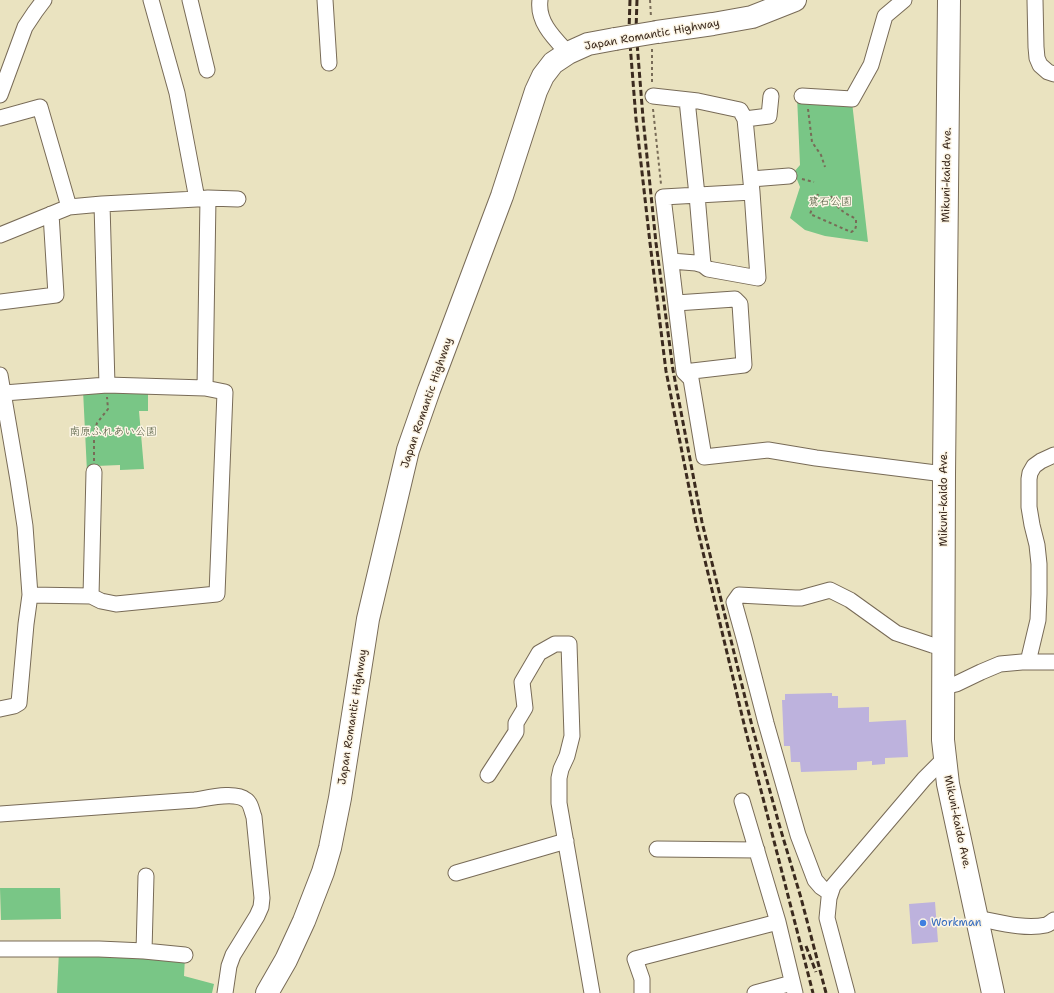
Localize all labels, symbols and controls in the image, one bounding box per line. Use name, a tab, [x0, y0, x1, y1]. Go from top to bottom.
street label: Japan Romantic Highway	[583, 17, 721, 53]
street label: Mikuni-kaido Ave.	[940, 127, 954, 223]
park label: 鷺石公園	[808, 195, 852, 209]
street label: Japan Romantic Highway	[398, 336, 456, 470]
park label: 南原ふれあい公園	[69, 425, 157, 439]
street label: Mikuni-kaido Ave.	[937, 451, 951, 547]
street label: Japan Romantic Highway	[336, 648, 370, 786]
street label: Mikuni-kaido Ave.	[941, 774, 973, 870]
place label: Workman	[931, 916, 982, 930]
marker: Workman	[918, 918, 928, 928]

